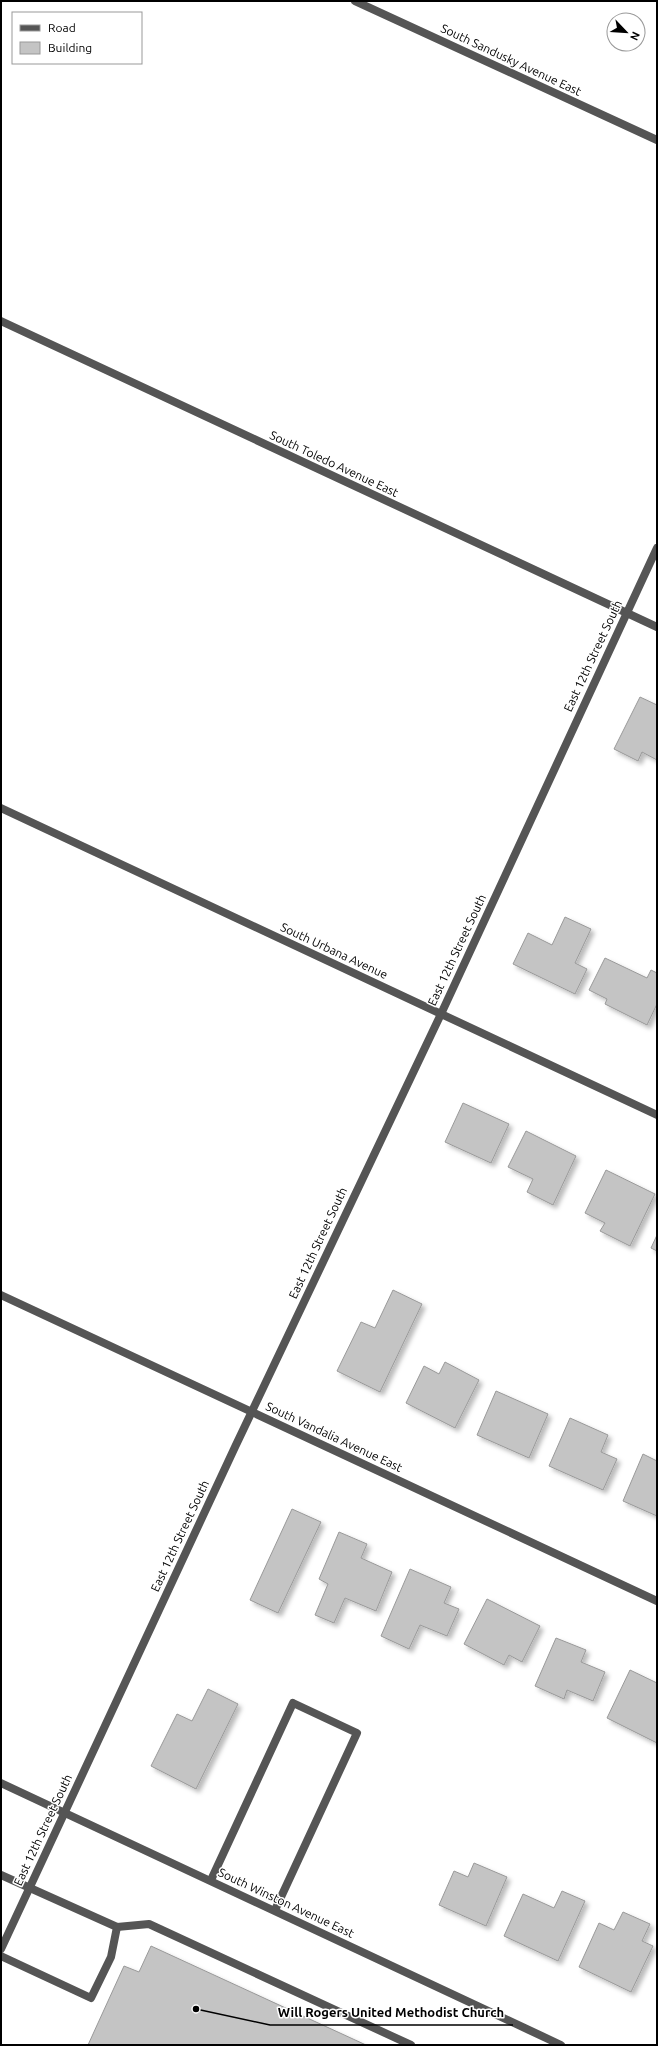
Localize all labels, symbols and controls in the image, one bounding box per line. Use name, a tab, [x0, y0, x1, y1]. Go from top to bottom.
legend	[12, 12, 142, 64]
north arrow	[606, 12, 646, 52]
text: Road	[48, 21, 76, 34]
street label: South Sandusky Avenue East	[439, 21, 584, 98]
text: N	[628, 30, 642, 42]
text: Building	[48, 41, 92, 54]
street label: South Toledo Avenue East	[268, 428, 401, 499]
street label: East 12th Street South	[561, 598, 624, 714]
street label: East 12th Street South	[425, 892, 488, 1008]
street label: South Urbana Avenue	[279, 920, 390, 981]
street label: East 12th Street South	[286, 1185, 349, 1301]
street label: South Vandalia Avenue East	[264, 1399, 405, 1474]
street label: East 12th Street South	[148, 1478, 211, 1594]
street label: East 12th Street South	[11, 1772, 74, 1888]
street label: South Winston Avenue East	[216, 1865, 356, 1940]
callout: Will Rogers United Methodist Church	[270, 2000, 513, 2025]
text: Will Rogers United Methodist Church	[278, 2005, 504, 2019]

